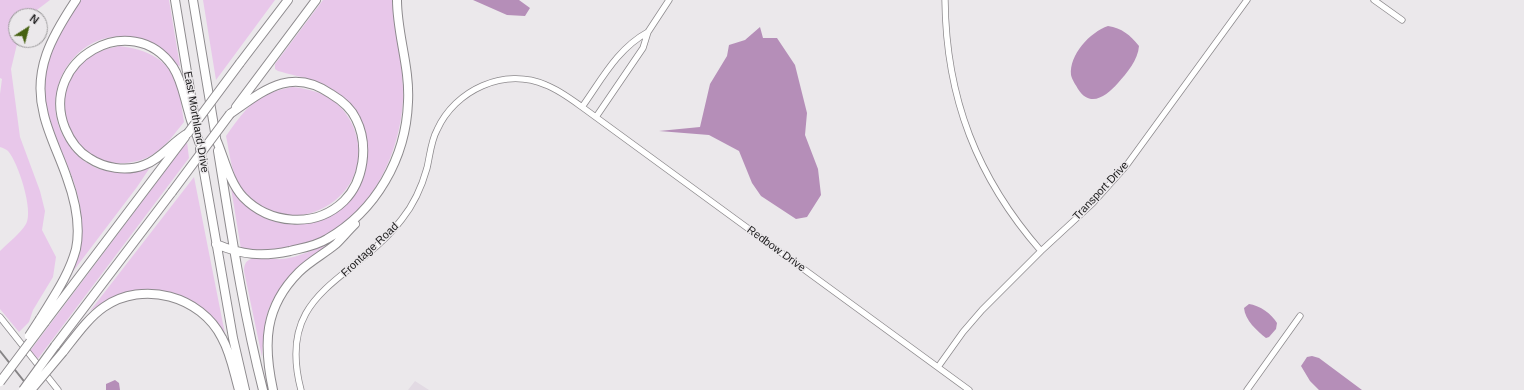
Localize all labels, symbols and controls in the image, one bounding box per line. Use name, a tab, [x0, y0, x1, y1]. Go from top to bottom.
north arrow	[8, 8, 48, 48]
text: N	[28, 12, 41, 26]
street label: East Morthland Drive	[181, 70, 211, 174]
street label: Transport Drive	[1070, 159, 1132, 223]
street label: Frontage Road	[339, 220, 401, 280]
street label: Redbow Drive	[744, 223, 808, 275]

